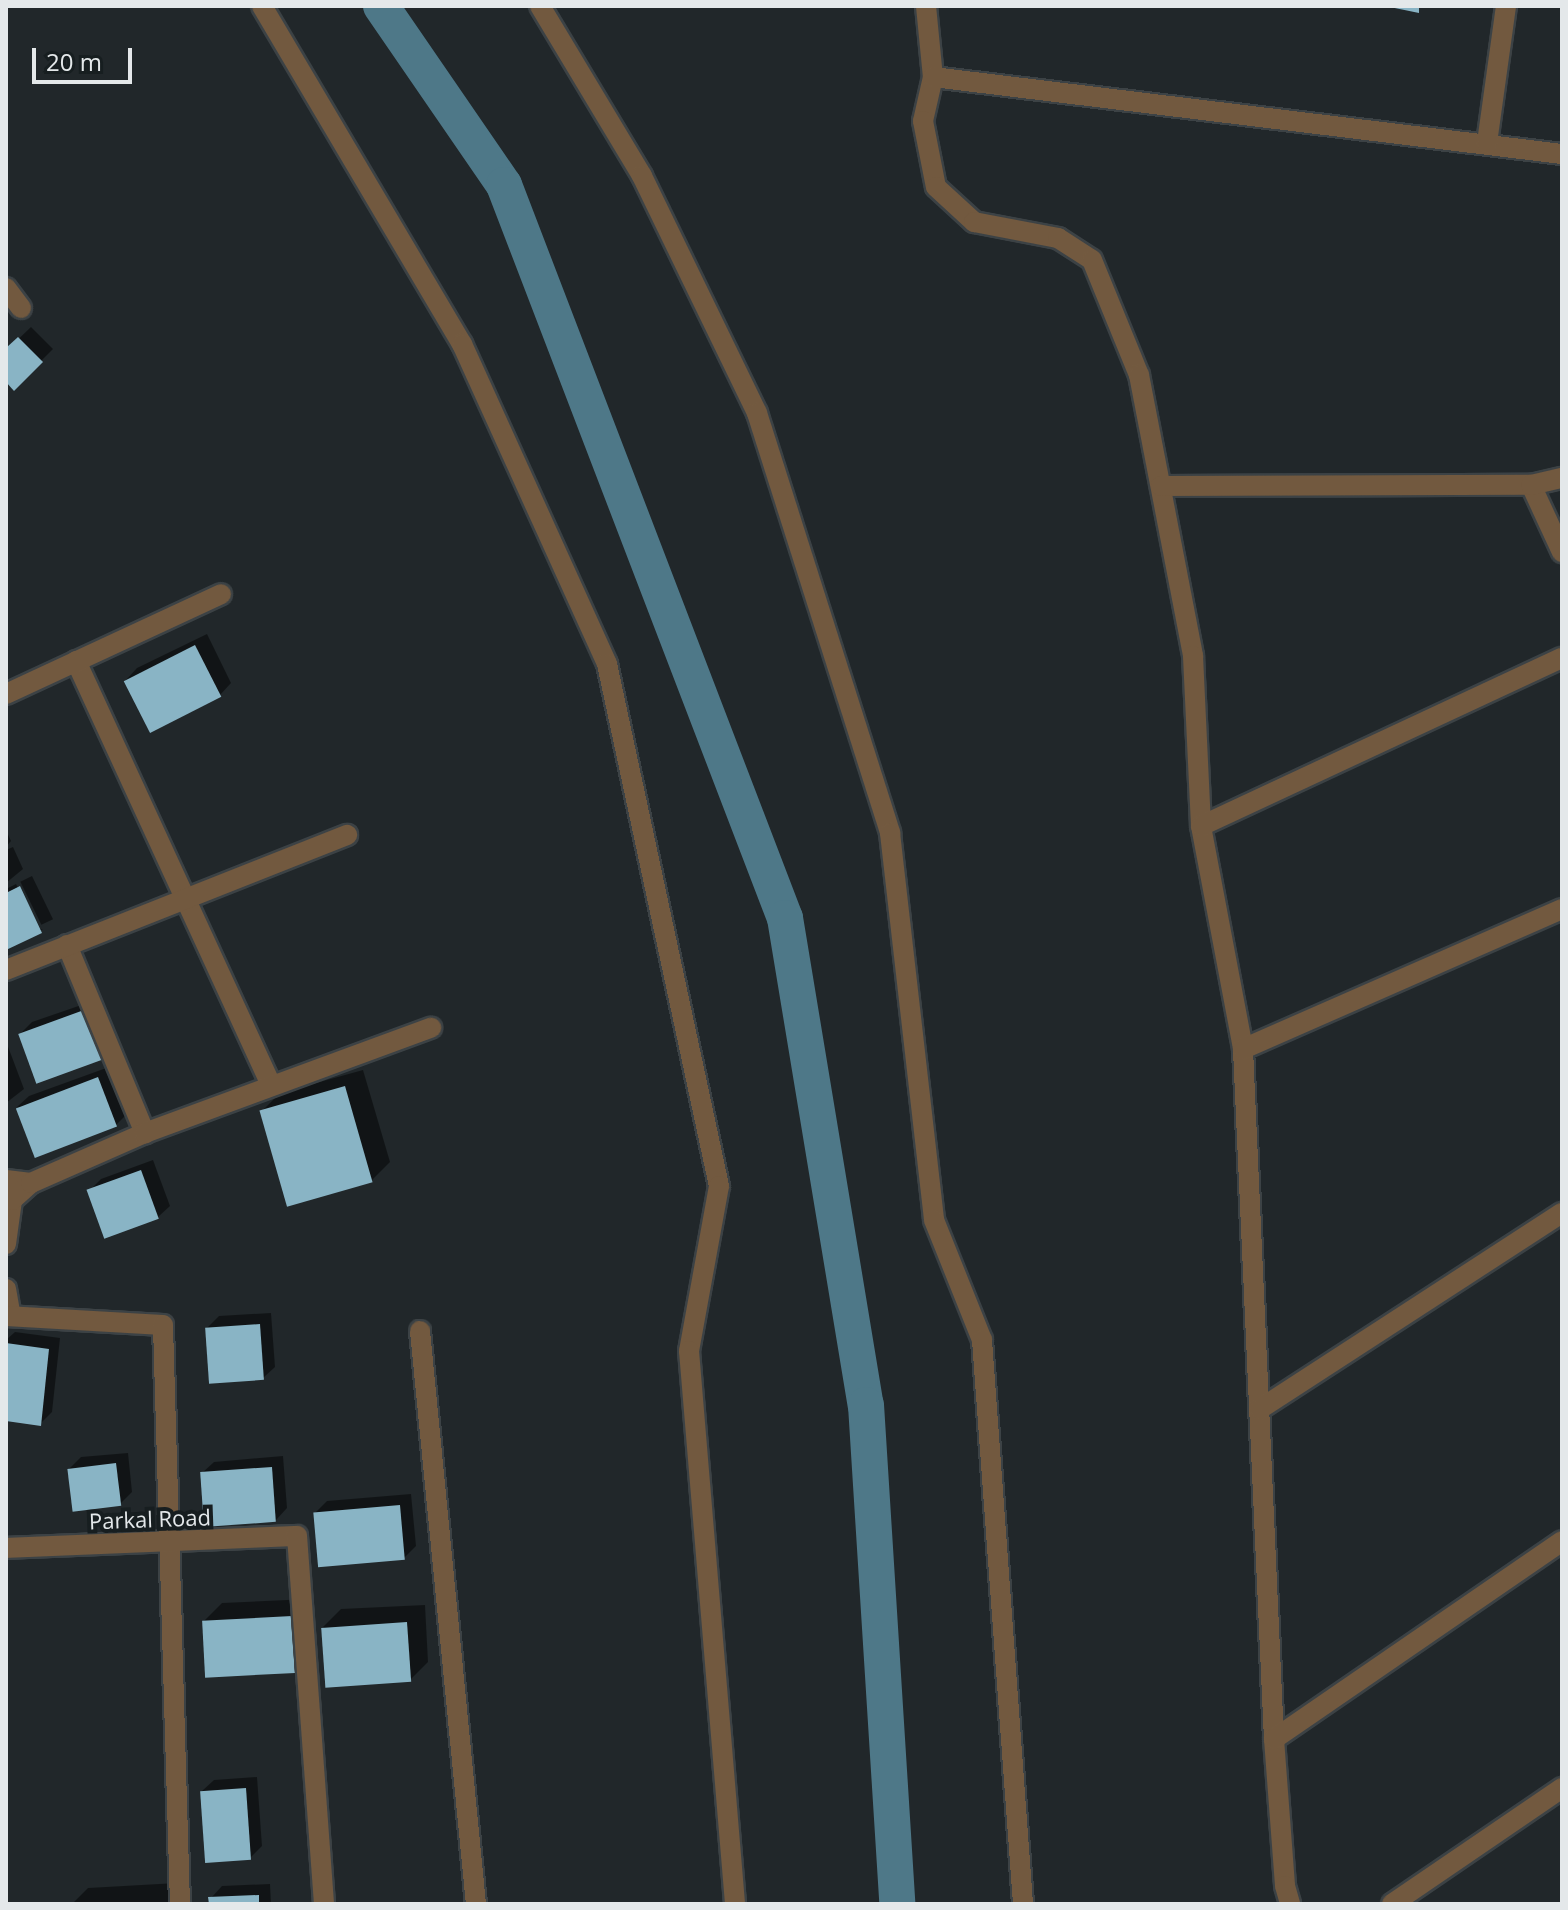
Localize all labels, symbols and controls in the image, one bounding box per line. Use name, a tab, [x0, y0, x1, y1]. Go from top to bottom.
scale bar	[36, 32, 136, 82]
text: 20 m	[46, 45, 102, 78]
street label: Parkal Road	[89, 1504, 211, 1534]

